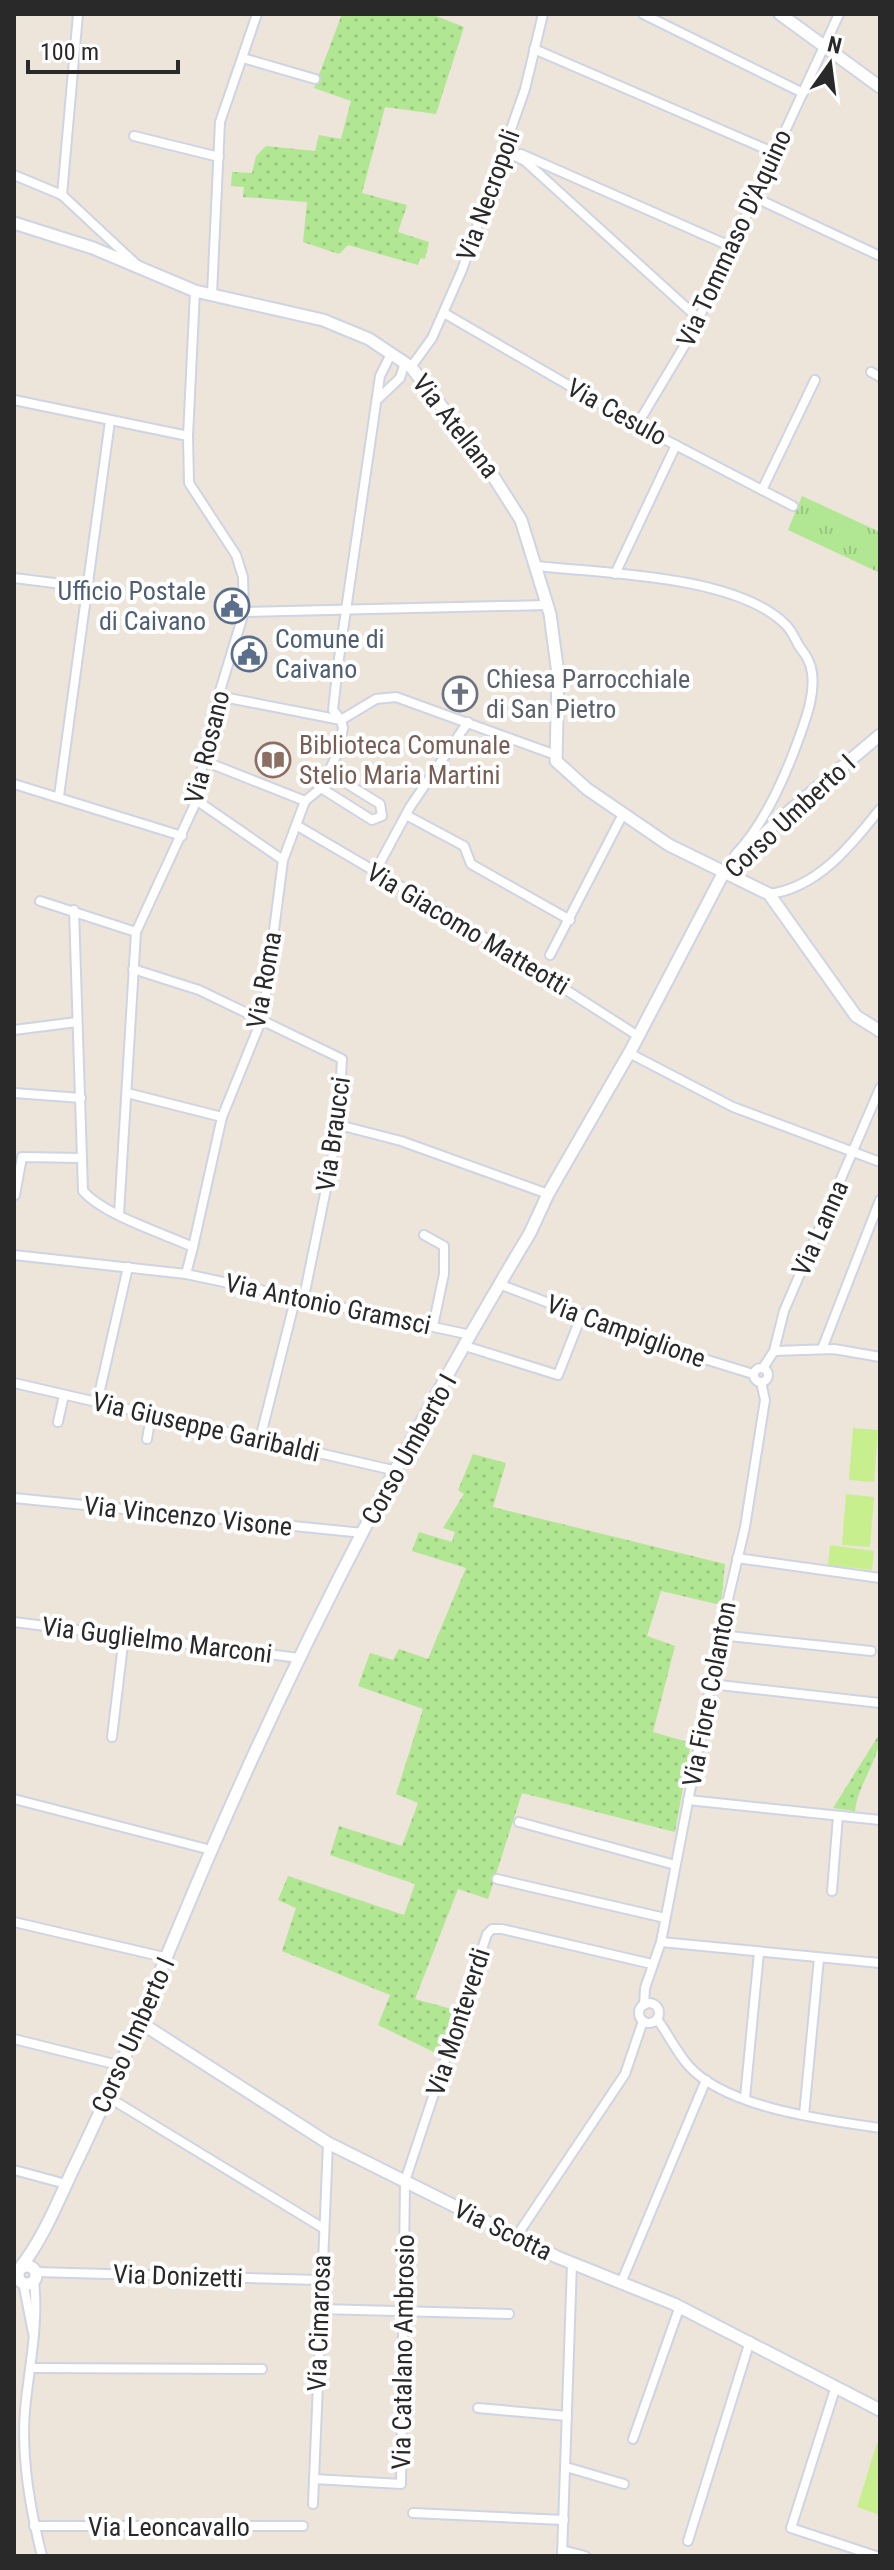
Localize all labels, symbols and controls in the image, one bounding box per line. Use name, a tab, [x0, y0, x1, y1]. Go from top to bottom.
scale bar	[28, 24, 178, 74]
north arrow	[790, 24, 870, 104]
text: N	[825, 31, 844, 59]
text: 100 m	[40, 38, 99, 66]
street label: Via Necropoli	[450, 125, 526, 265]
street label: Via Tommaso D'Aquino	[670, 125, 798, 351]
street label: Via Atellana	[406, 368, 506, 484]
street label: Via Cesulo	[562, 372, 672, 452]
place label: Ufficio Postale di Caivano	[58, 576, 206, 636]
public building icon: Ufficio Postale di Caivano	[213, 587, 251, 625]
place label: Comune di Caivano	[275, 624, 385, 684]
public building icon: Comune di Caivano	[230, 635, 268, 673]
place label: Chiesa Parrocchiale di San Pietro	[486, 664, 690, 724]
church icon: Chiesa Parrocchiale di San Pietro	[441, 675, 479, 713]
street label: Via Rosano	[178, 687, 236, 807]
place label: Biblioteca Comunale Stelio Maria Martini	[299, 730, 510, 790]
library icon: Biblioteca Comunale Stelio Maria Martini	[254, 741, 292, 779]
street label: Corso Umberto I	[719, 748, 861, 884]
street label: Via Giacomo Matteotti	[361, 857, 575, 1001]
street label: Via Roma	[241, 929, 287, 1031]
street label: Via Braucci	[310, 1075, 356, 1193]
street label: Via Lanna	[786, 1176, 854, 1280]
street label: Via Antonio Gramsci	[223, 1268, 433, 1340]
street label: Via Campiglione	[542, 1288, 710, 1374]
street label: Corso Umberto I	[355, 1369, 463, 1529]
street label: Via Giuseppe Garibaldi	[89, 1386, 323, 1468]
street label: Via Vincenzo Visone	[82, 1490, 294, 1542]
street label: Via Fiore Colanton	[676, 1599, 742, 1789]
street label: Via Guglielmo Marconi	[40, 1611, 274, 1669]
street label: Via Monteverdi	[420, 1944, 496, 2100]
street label: Corso Umberto I	[85, 1952, 181, 2118]
street label: Via Scotta	[449, 2193, 557, 2267]
street label: Via Catalano Ambrosio	[386, 2234, 420, 2470]
street label: Via Cimarosa	[302, 2254, 336, 2392]
street label: Via Donizetti	[112, 2259, 244, 2293]
street label: Via Leoncavallo	[88, 2512, 250, 2542]

